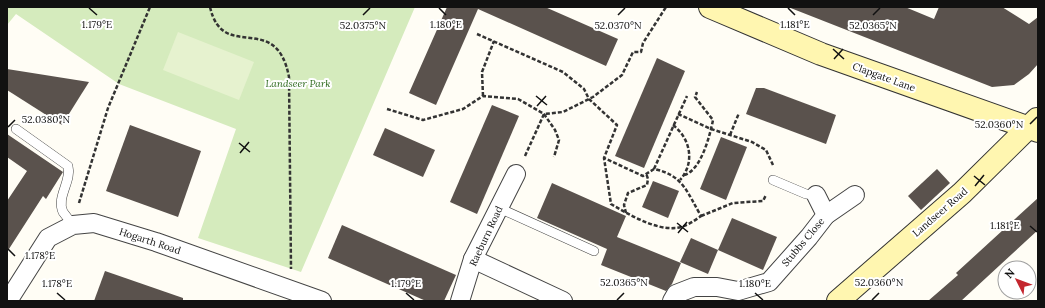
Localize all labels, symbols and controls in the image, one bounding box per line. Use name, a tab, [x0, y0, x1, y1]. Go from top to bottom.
text: 1.179°E	[82, 18, 112, 31]
text: 1.180°E	[430, 18, 462, 31]
text: 1.181°E	[780, 18, 810, 31]
text: 52.0375°N	[340, 19, 387, 32]
text: 52.0370°N	[594, 19, 642, 32]
text: 52.0365°N	[849, 19, 897, 32]
street label: Clapgate Lane	[851, 60, 918, 95]
park label: Landseer Park	[266, 77, 330, 90]
text: 52.0380°N	[22, 113, 71, 126]
text: 52.0360°N	[975, 118, 1024, 131]
street label: Landseer Road	[910, 185, 970, 239]
street label: Raeburn Road	[466, 204, 506, 268]
street label: Stubbs Close	[779, 214, 828, 269]
text: 1.181°E	[990, 219, 1020, 232]
street label: Hogarth Road	[117, 225, 183, 257]
text: 1.178°E	[25, 249, 55, 262]
north arrow	[997, 260, 1037, 300]
text: N	[1002, 265, 1018, 281]
text: 52.0365°N	[600, 276, 648, 289]
text: 52.0360°N	[855, 276, 904, 289]
text: 1.178°E	[42, 277, 72, 290]
text: 1.179°E	[391, 277, 421, 290]
text: 1.180°E	[739, 277, 771, 290]

